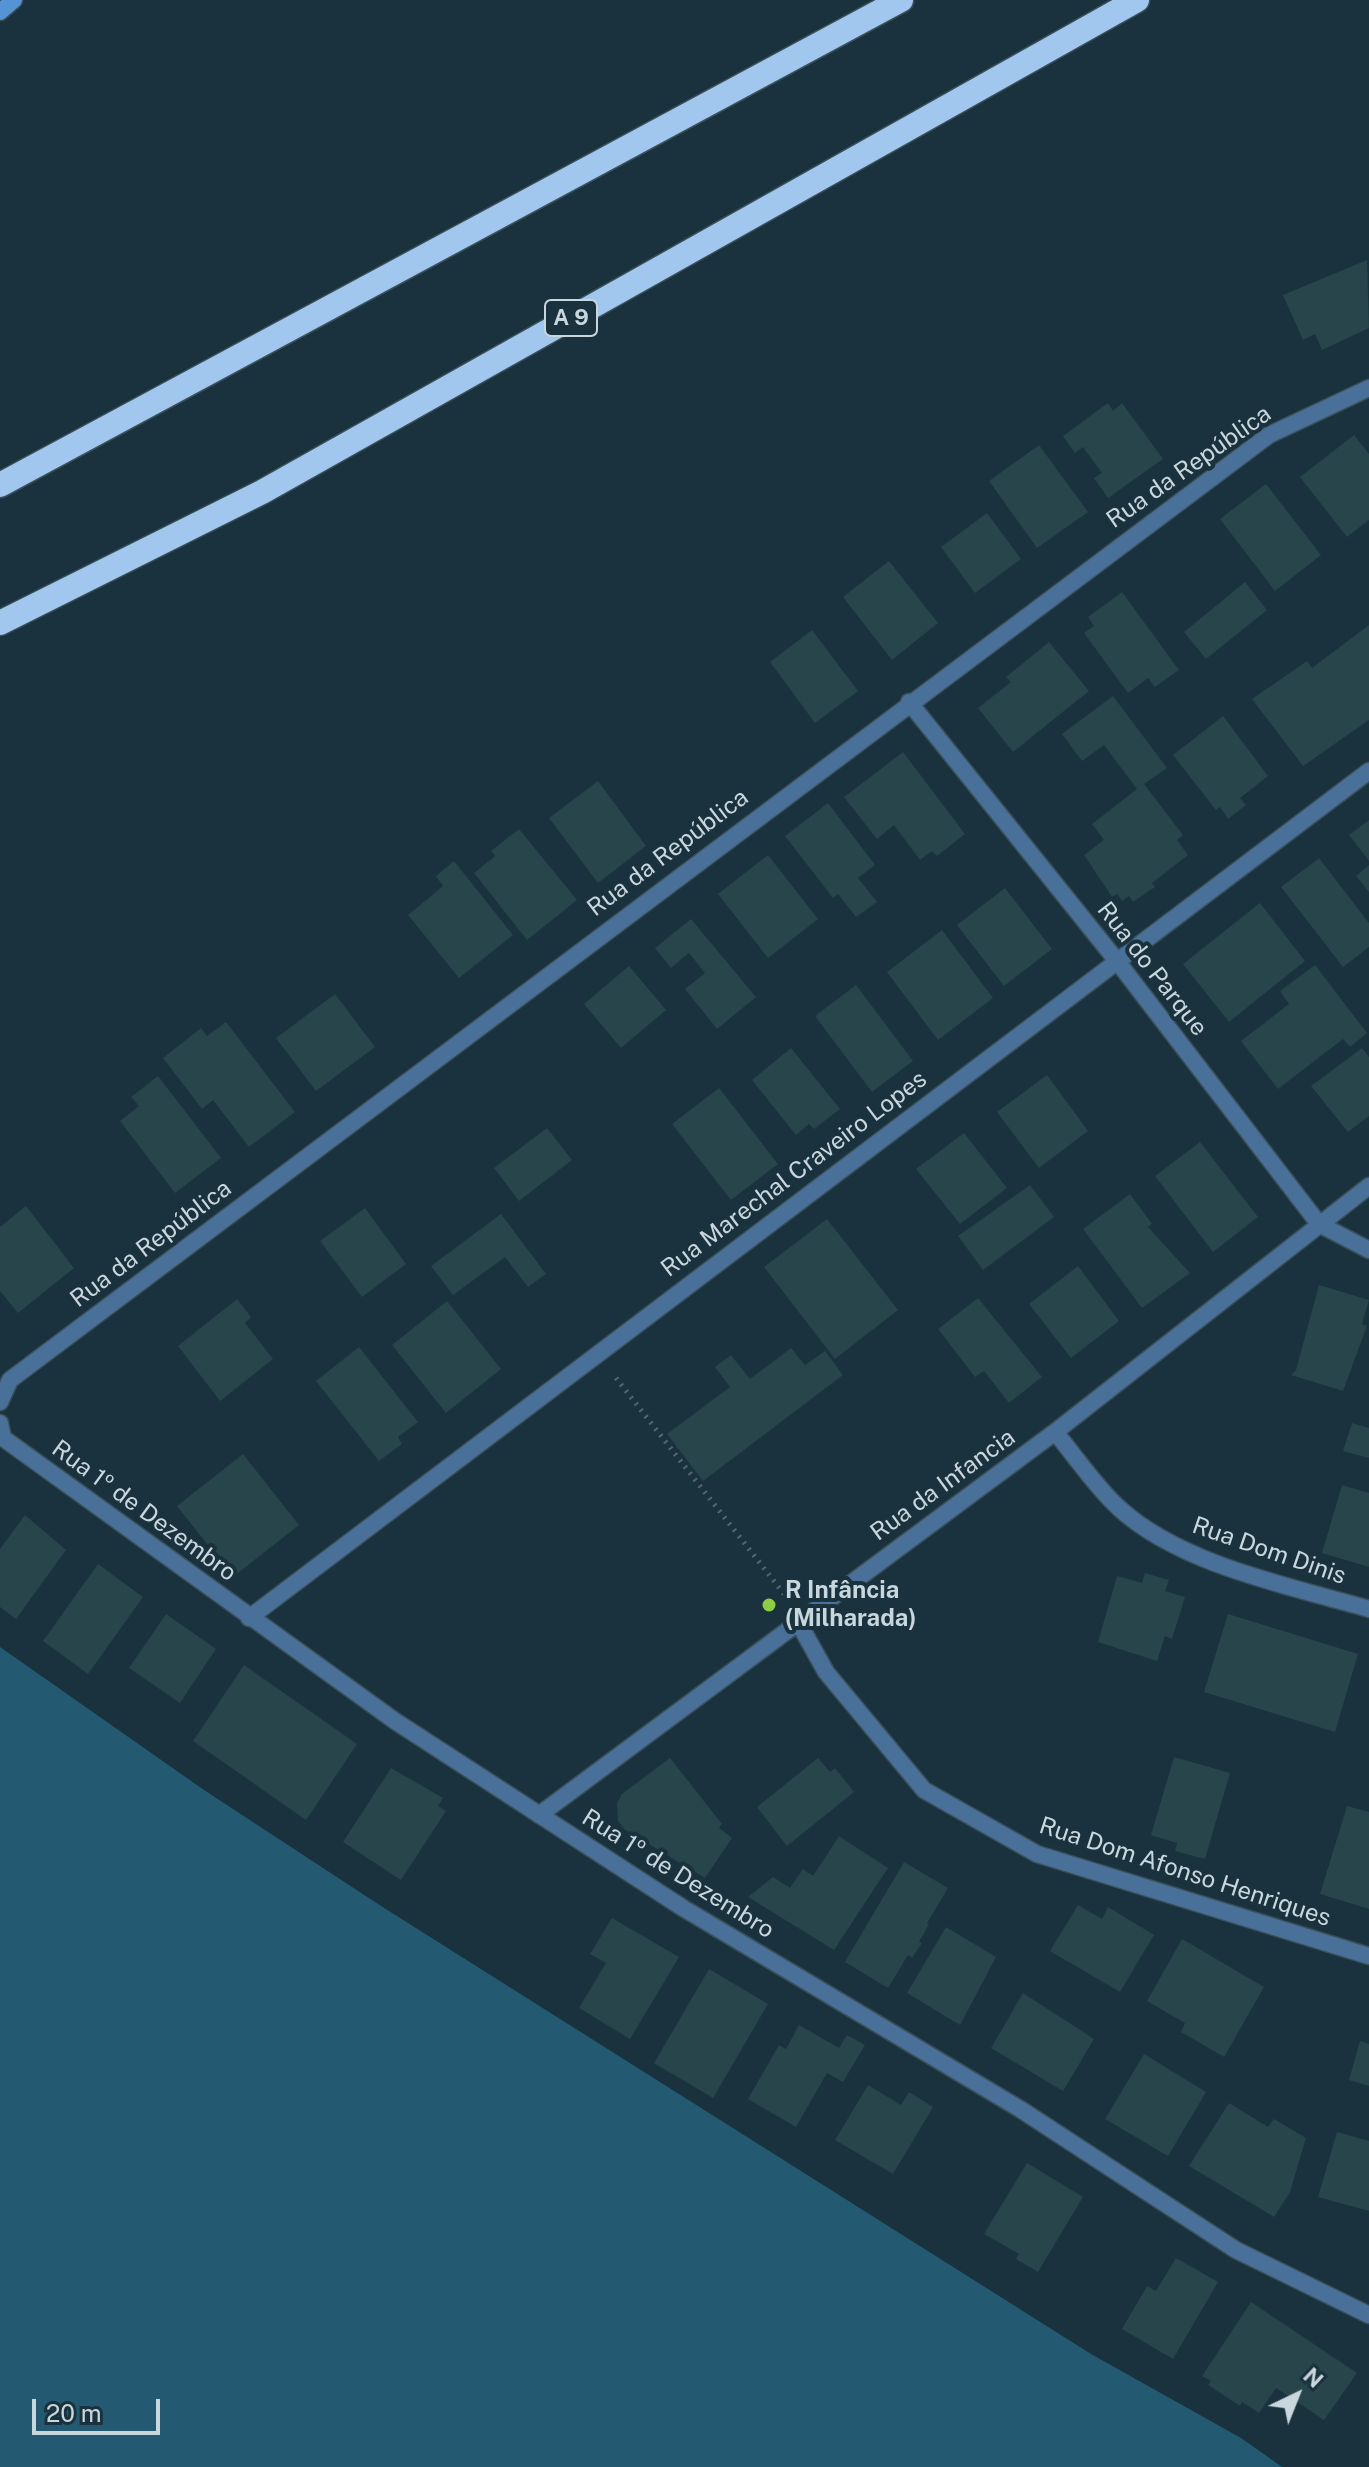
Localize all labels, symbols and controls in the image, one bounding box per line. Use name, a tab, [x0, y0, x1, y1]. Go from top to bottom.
road number: A 9	[545, 300, 597, 336]
street label: Rua da República	[1101, 400, 1277, 534]
street label: Rua da República	[582, 783, 754, 923]
street label: Rua do Parque	[1091, 896, 1213, 1042]
street label: Rua Marechal Craveiro Lopes	[656, 1065, 932, 1283]
street label: Rua da República	[65, 1174, 237, 1314]
street label: Rua da Infancia	[865, 1423, 1021, 1547]
street label: Rua 1º de Dezembro	[46, 1434, 242, 1588]
street label: Rua Dom Dinis	[1188, 1511, 1350, 1591]
place label: R Infância (Milharada)	[785, 1577, 916, 1633]
marker: R Infância (Milharada)	[760, 1596, 778, 1614]
street label: Rua 1º de Dezembro	[577, 1803, 779, 1945]
street label: Rua Dom Afonso Henriques	[1036, 1811, 1334, 1933]
north arrow	[1257, 2355, 1337, 2435]
text: N	[1298, 2362, 1329, 2393]
scale bar	[36, 2383, 164, 2433]
text: 20 m	[46, 2399, 102, 2427]

